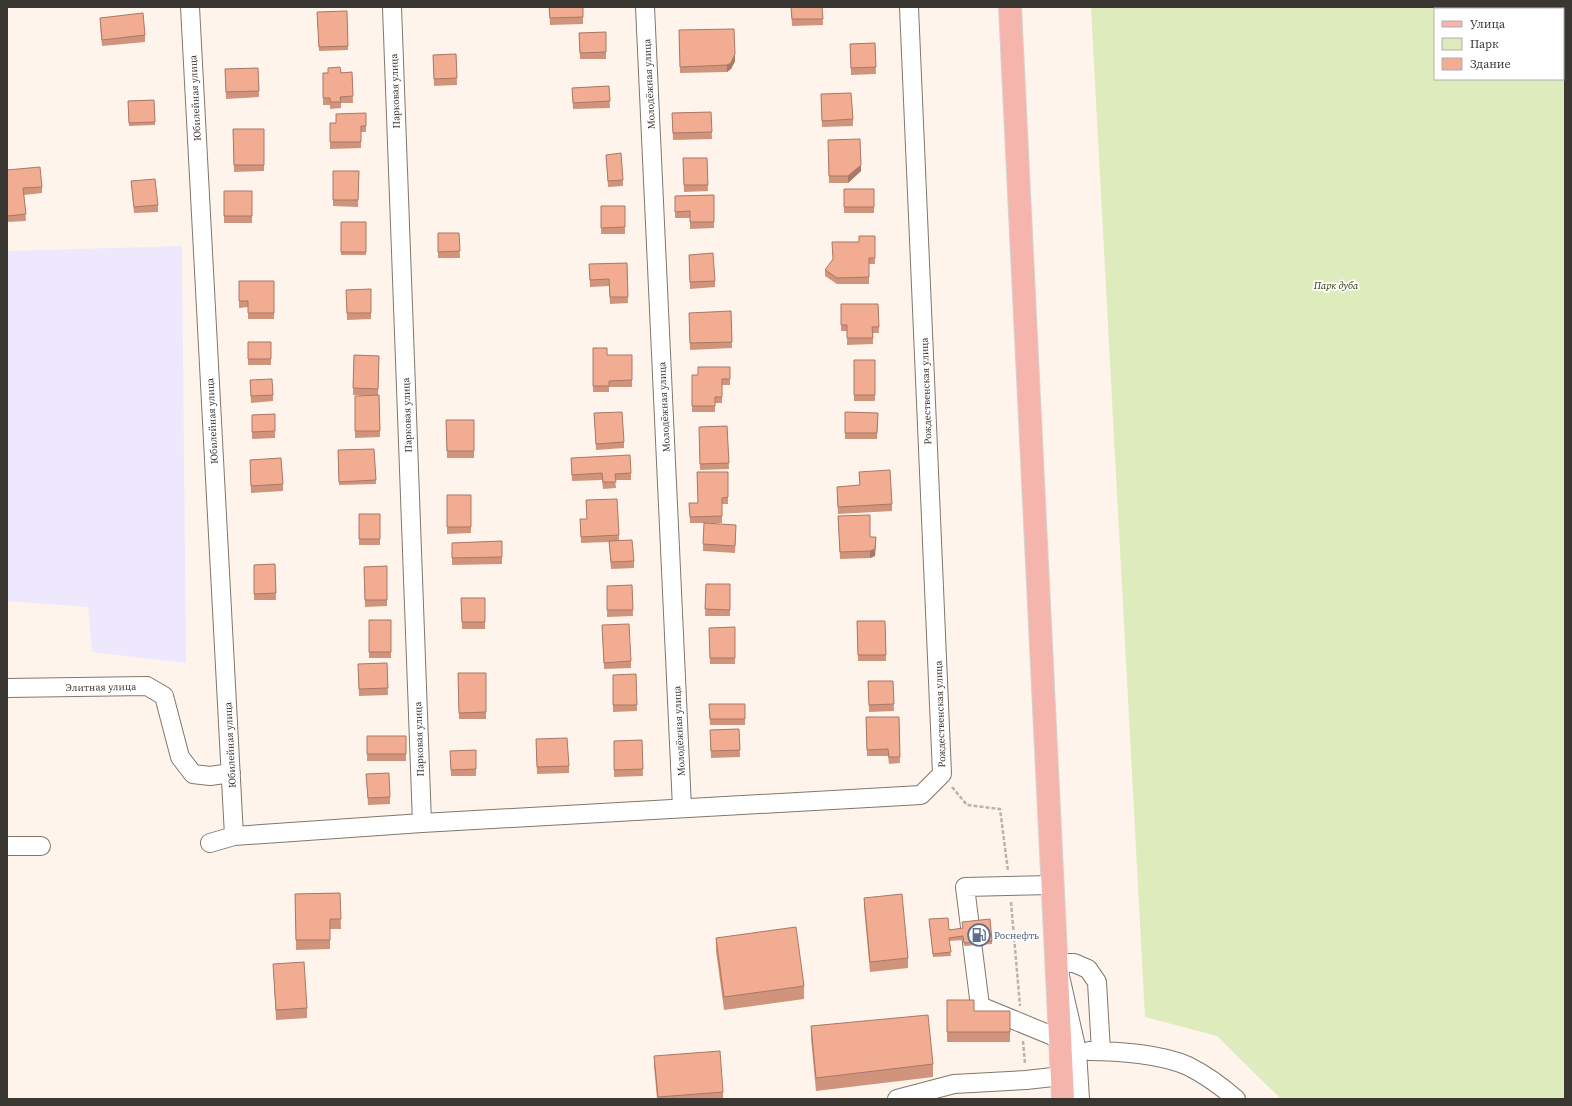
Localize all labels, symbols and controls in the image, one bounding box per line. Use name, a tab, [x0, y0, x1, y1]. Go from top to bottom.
legend	[1434, 8, 1564, 80]
text: Улица	[1470, 16, 1506, 32]
text: Парк	[1470, 36, 1499, 52]
street label: Молодёжная улица	[640, 38, 658, 130]
street label: Парковая улица	[387, 52, 403, 129]
street label: Юбилейная улица	[186, 54, 204, 141]
text: Здание	[1470, 56, 1511, 72]
park label: Парк дуба	[1313, 279, 1359, 292]
street label: Рождественская улица	[918, 336, 934, 445]
street label: Молодёжная улица	[655, 361, 673, 453]
street label: Парковая улица	[399, 376, 415, 453]
street label: Юбилейная улица	[203, 377, 221, 464]
street label: Рождественская улица	[932, 659, 948, 768]
street label: Элитная улица	[66, 680, 137, 694]
street label: Молодёжная улица	[670, 685, 688, 777]
street label: Парковая улица	[411, 700, 427, 777]
street label: Юбилейная улица	[221, 701, 239, 788]
fuel station icon: Роснефть	[966, 922, 992, 948]
place label: Роснефть	[994, 929, 1039, 942]

